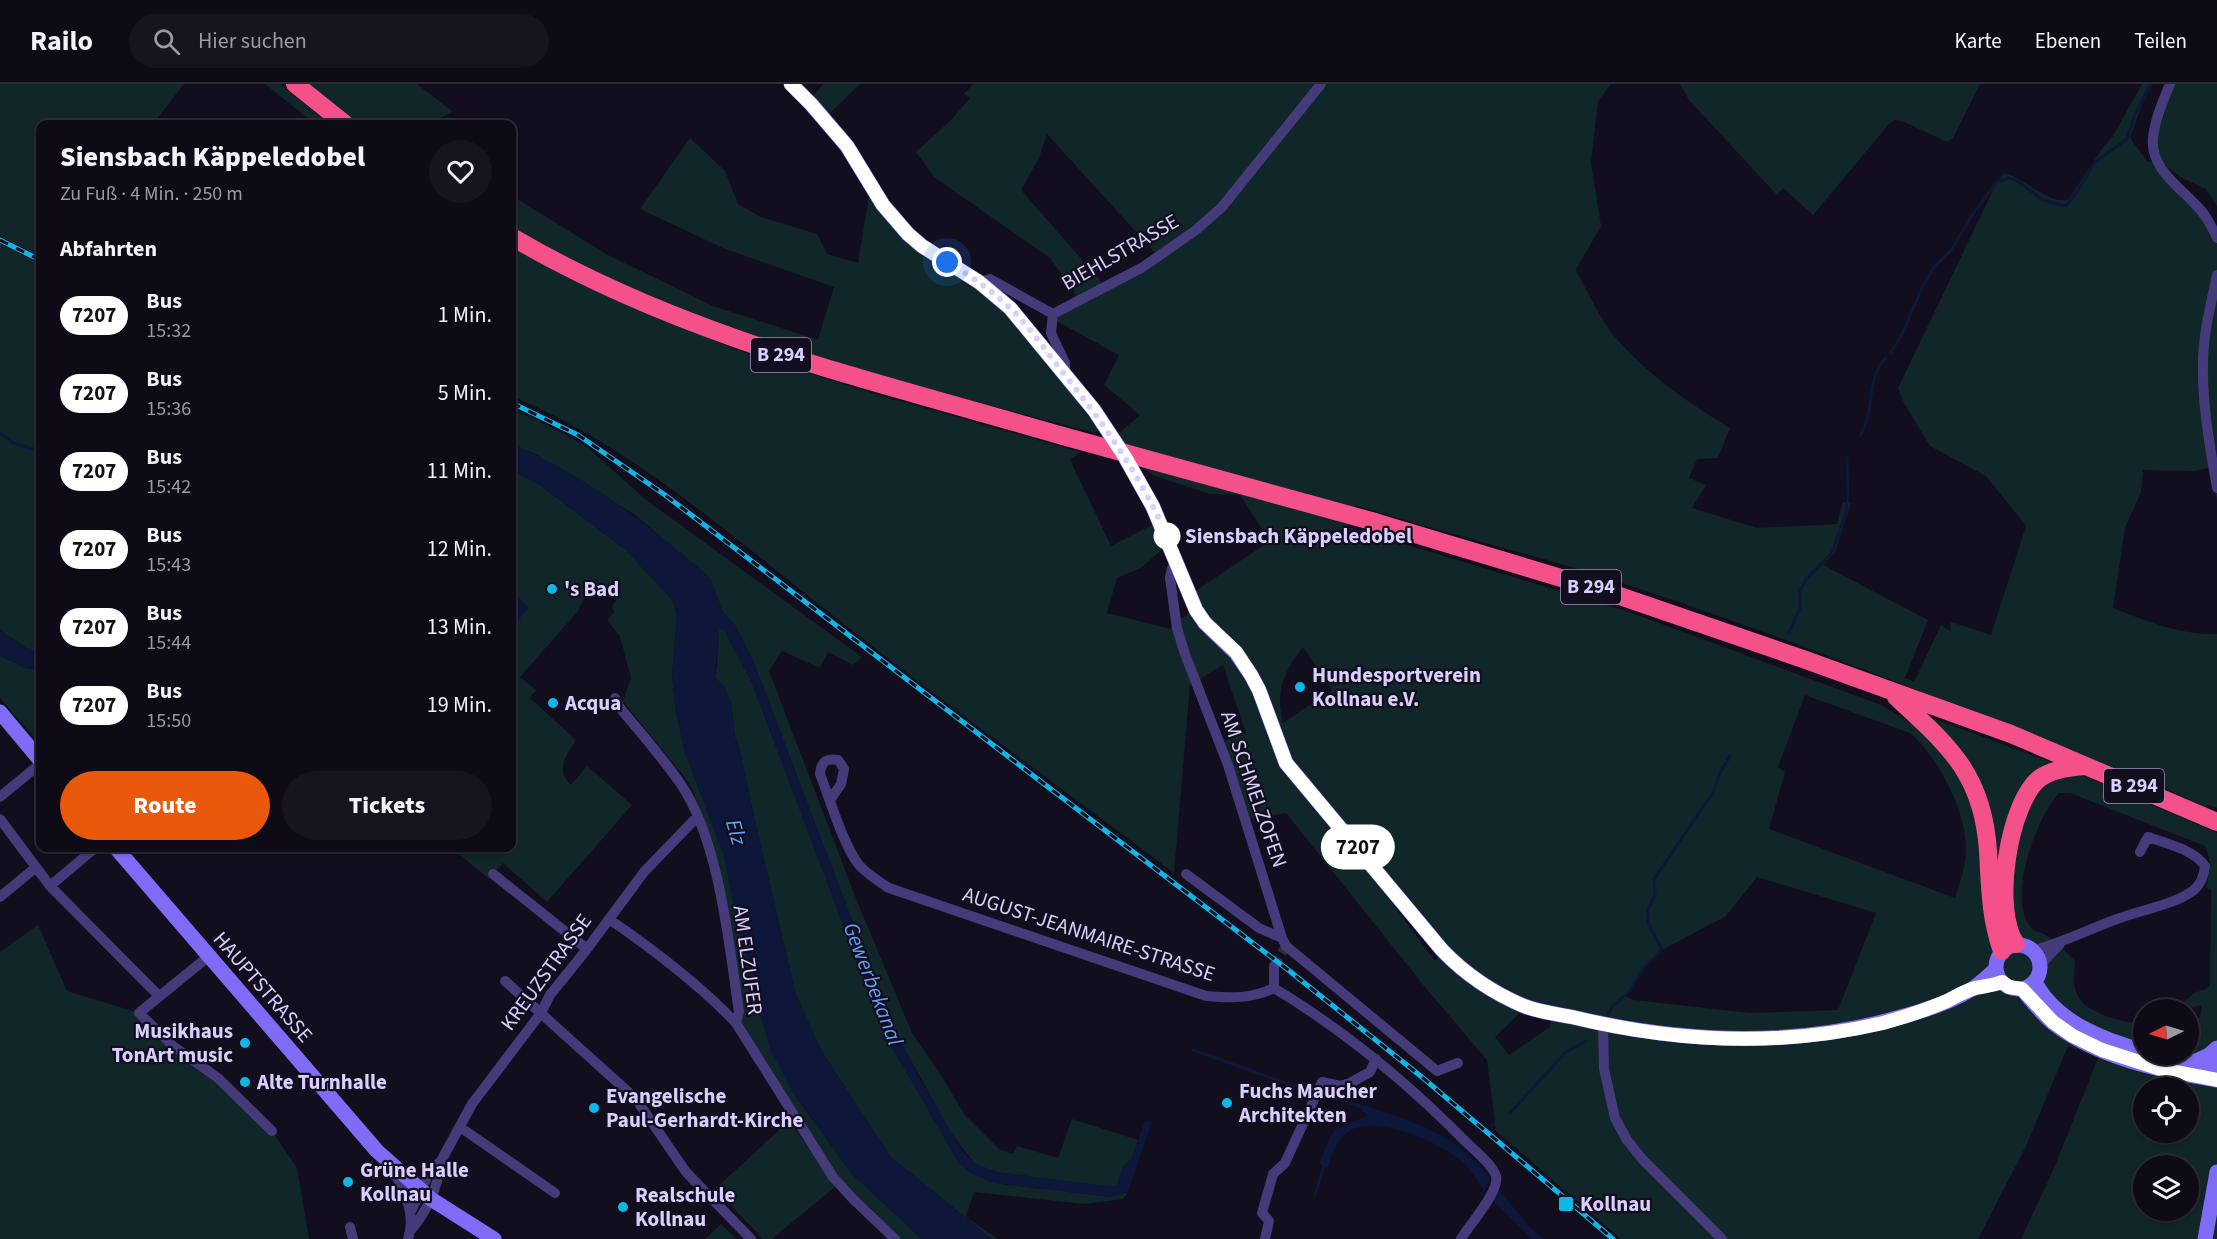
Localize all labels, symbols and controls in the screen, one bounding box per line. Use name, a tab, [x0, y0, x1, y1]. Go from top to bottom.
search box	[129, 14, 549, 68]
text: Railo	[30, 21, 93, 61]
icon: search	[150, 25, 183, 58]
text: Hier suchen	[198, 25, 307, 57]
text: Karte	[1955, 26, 2002, 56]
text: Ebenen	[2035, 26, 2101, 56]
text: Teilen	[2134, 26, 2187, 56]
text: Siensbach Käppeledobel	[60, 137, 365, 177]
button: heart	[429, 140, 492, 203]
text: Zu Fuß · 4 Min. · 250 m	[60, 180, 243, 208]
street label: BIEHLSTRASSE	[1056, 206, 1184, 298]
text: Abfahrten	[60, 233, 157, 265]
your location	[932, 247, 962, 277]
text: Bus	[146, 285, 182, 317]
text: 1 Min.	[438, 299, 492, 331]
text: 7207	[72, 300, 116, 330]
text: 15:32	[146, 317, 191, 345]
road number: B 294	[751, 338, 811, 372]
text: Bus	[146, 363, 182, 395]
text: 5 Min.	[438, 377, 492, 409]
text: 7207	[72, 378, 116, 408]
text: 15:36	[146, 395, 191, 423]
text: Bus	[146, 441, 182, 473]
text: 11 Min.	[427, 455, 492, 487]
text: 7207	[72, 456, 116, 486]
text: 15:42	[146, 473, 191, 501]
text: Bus	[146, 519, 182, 551]
place label: Siensbach Käppeledobel	[1185, 521, 1412, 551]
marker: Siensbach Käppeledobel	[1154, 523, 1180, 549]
text: 12 Min.	[427, 533, 492, 565]
text: 7207	[72, 534, 116, 564]
text: 15:43	[146, 551, 191, 579]
road number: B 294	[1561, 570, 1621, 604]
place label: 's Bad	[564, 574, 619, 604]
marker: 's Bad	[545, 582, 559, 596]
text: Bus	[146, 597, 182, 629]
text: 13 Min.	[427, 611, 492, 643]
text: 7207	[72, 612, 116, 642]
text: 15:44	[146, 629, 191, 657]
place label: Hundesportverein Kollnau e.V.	[1312, 660, 1481, 714]
text: Bus	[146, 675, 182, 707]
marker: Hundesportverein Kollnau e.V.	[1293, 680, 1307, 694]
place label: Acqua	[564, 688, 621, 718]
text: 19 Min.	[427, 689, 492, 721]
text: 7207	[72, 690, 116, 720]
marker: Acqua	[546, 696, 560, 710]
street label: AM SCHMELZOFEN	[1213, 706, 1295, 872]
text: 15:50	[146, 707, 191, 735]
road number: B 294	[2104, 769, 2164, 803]
button: Route	[60, 771, 270, 840]
button: Tickets	[282, 771, 492, 840]
water label: Elz	[717, 815, 755, 850]
line badge: 7207	[1316, 828, 1400, 867]
text: 7207	[1336, 832, 1380, 862]
street label: AUGUST-JEANMAIRE-STRASSE	[959, 879, 1219, 989]
street label: AM ELZUFER	[725, 903, 771, 1017]
street label: KREUZSTRASSE	[493, 907, 599, 1037]
water label: Gewerbekanal	[835, 918, 911, 1051]
street label: HAUPTSTRASSE	[206, 925, 320, 1049]
north arrow	[2133, 999, 2199, 1065]
map controls	[2133, 999, 2199, 1221]
place label: Musikhaus TonArt music	[112, 1016, 233, 1070]
marker: Musikhaus TonArt music	[238, 1036, 252, 1050]
place label: Alte Turnhalle	[256, 1067, 387, 1097]
marker: Alte Turnhalle	[238, 1075, 252, 1089]
place label: Fuchs Maucher Architekten	[1238, 1076, 1378, 1130]
button: locate	[2133, 1077, 2199, 1143]
place label: Evangelische Paul-Gerhardt-Kirche	[606, 1081, 804, 1135]
marker: Fuchs Maucher Architekten	[1220, 1096, 1234, 1110]
marker: Evangelische Paul-Gerhardt-Kirche	[587, 1101, 601, 1115]
place label: Grüne Halle Kollnau	[360, 1155, 469, 1209]
button: layers	[2133, 1155, 2199, 1221]
marker: Grüne Halle Kollnau	[341, 1175, 355, 1189]
place label: Realschule Kollnau	[635, 1180, 735, 1234]
place label: Kollnau	[1580, 1189, 1651, 1219]
marker: Kollnau	[1557, 1195, 1575, 1213]
marker: Realschule Kollnau	[616, 1200, 630, 1214]

